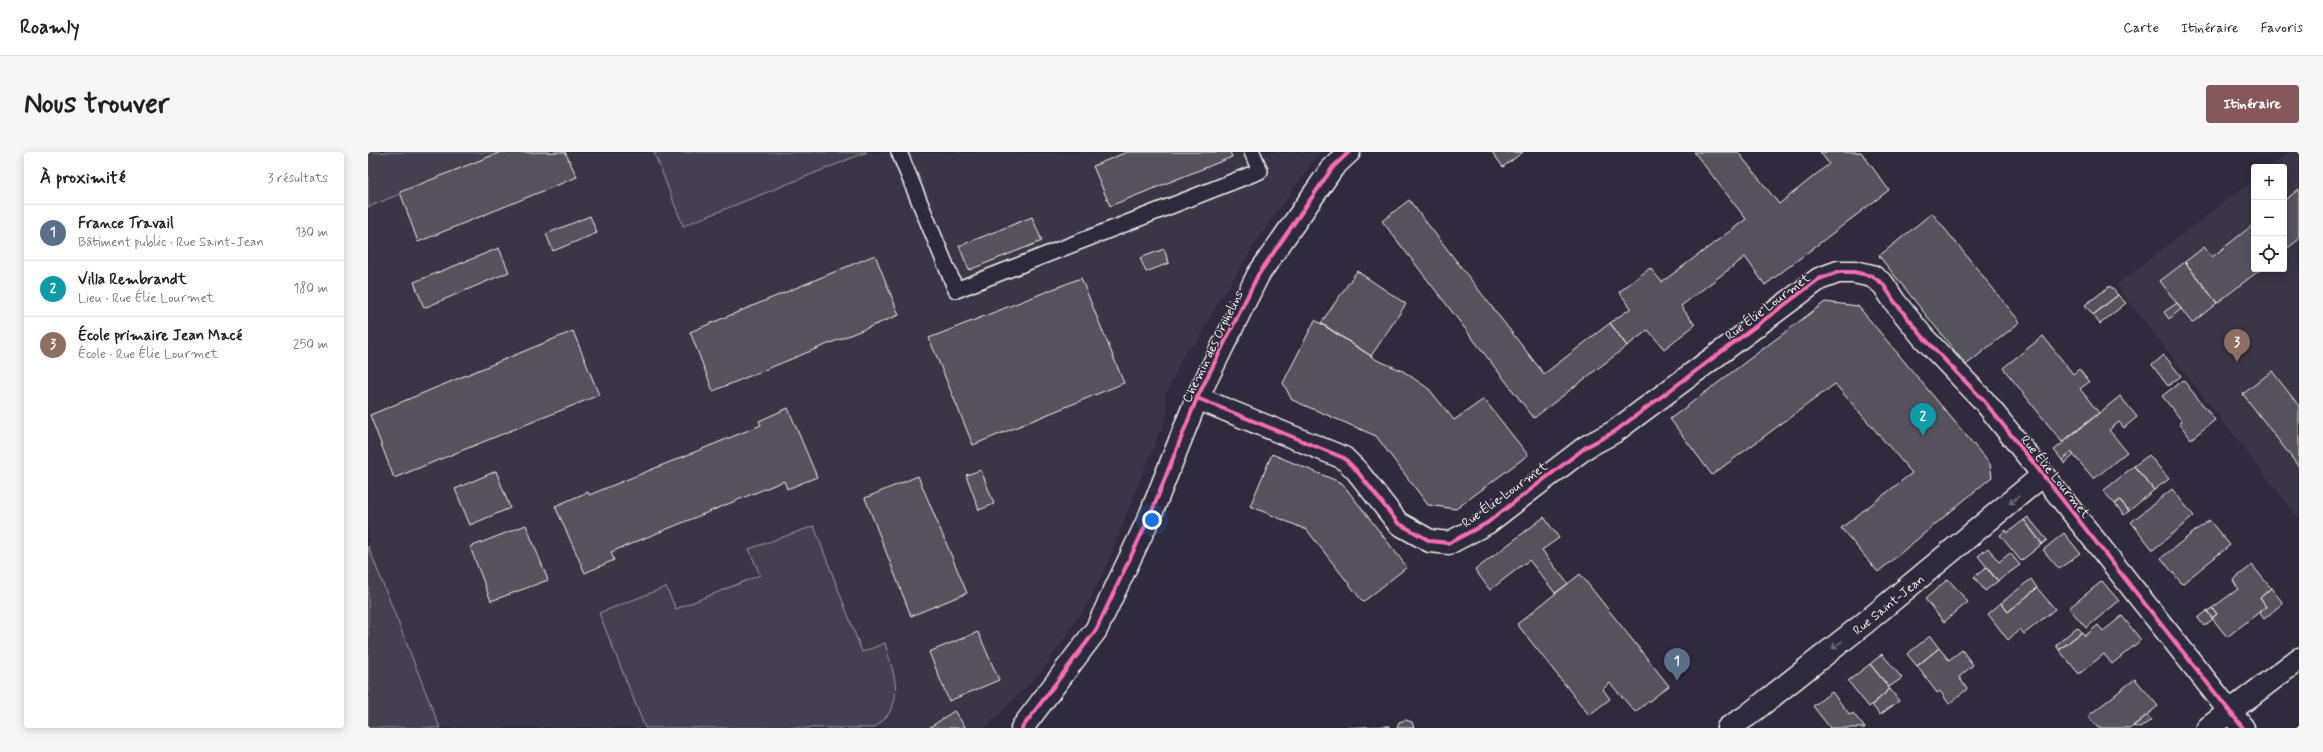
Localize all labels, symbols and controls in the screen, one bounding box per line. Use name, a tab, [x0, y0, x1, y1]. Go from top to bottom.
text: Roamly	[20, 15, 79, 40]
text: Carte	[2123, 19, 2159, 37]
text: Itinéraire	[2181, 19, 2238, 37]
text: Favoris	[2260, 19, 2303, 37]
button: Itinéraire	[2206, 85, 2299, 123]
text: Nous trouver	[24, 86, 169, 123]
map controls	[2251, 164, 2287, 272]
button: +	[2251, 164, 2287, 200]
text: À proximité	[40, 167, 125, 189]
text: 3 résultats	[268, 170, 328, 187]
button: −	[2251, 200, 2287, 236]
text: France Travail	[78, 214, 174, 234]
text: 1	[50, 224, 56, 241]
text: 130 m	[295, 224, 328, 241]
text: Bâtiment public · Rue Saint-Jean	[78, 234, 264, 251]
button: locate	[2251, 236, 2287, 272]
street label: Rue Élie Lourmet	[1721, 269, 1814, 345]
text: Villa Rembrandt	[78, 270, 186, 290]
text: 2	[50, 280, 56, 297]
text: 180 m	[293, 280, 328, 297]
street label: Chemin des Orphelins	[1179, 288, 1248, 406]
text: Lieu · Rue Élie Lourmet	[78, 290, 214, 307]
text: École primaire Jean Macé	[78, 326, 242, 346]
pin: 3	[2224, 329, 2250, 362]
text: 3	[50, 336, 56, 353]
text: 250 m	[293, 336, 328, 353]
text: École · Rue Élie Lourmet	[78, 346, 218, 363]
pin: 2	[1910, 403, 1936, 436]
street label: Rue Élie Lourmet	[2016, 431, 2095, 522]
street label: Rue Élie Lourmet	[1458, 457, 1551, 532]
one-way arrow	[2008, 496, 2019, 505]
your location	[1142, 510, 1162, 530]
street label: Rue Saint-Jean	[1850, 571, 1928, 639]
one-way arrow	[1832, 641, 1843, 649]
pin: 1	[1664, 648, 1690, 681]

